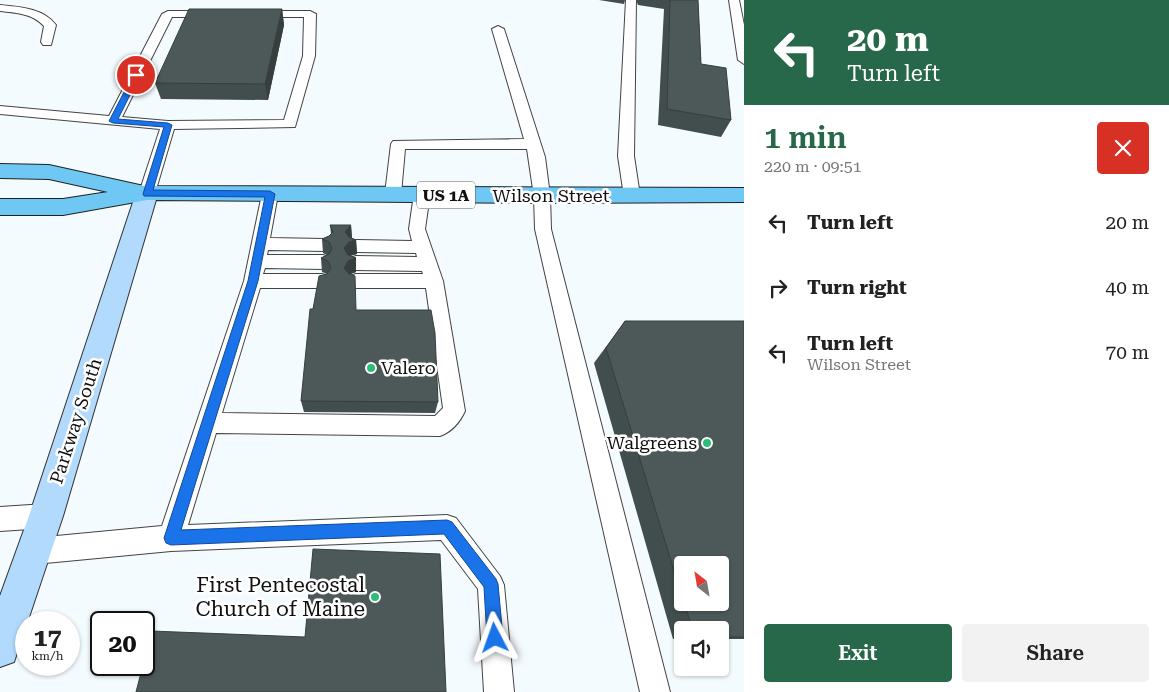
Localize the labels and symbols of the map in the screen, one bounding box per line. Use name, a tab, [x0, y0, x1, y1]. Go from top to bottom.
pin	[115, 54, 157, 96]
road number: US 1A	[417, 182, 475, 208]
street label: Wilson Street	[493, 185, 610, 206]
street label: Parkway South	[45, 355, 106, 486]
place label: Valero	[381, 357, 436, 378]
marker: Valero	[365, 362, 377, 374]
place label: Walgreens	[607, 432, 697, 453]
marker: Walgreens	[701, 437, 713, 449]
north arrow	[674, 556, 729, 611]
place label: First Pentecostal Church of Maine	[195, 573, 365, 621]
marker: First Pentecostal Church of Maine	[369, 591, 381, 603]
speed limit sign: 20	[90, 611, 155, 676]
position arrow	[468, 611, 520, 663]

